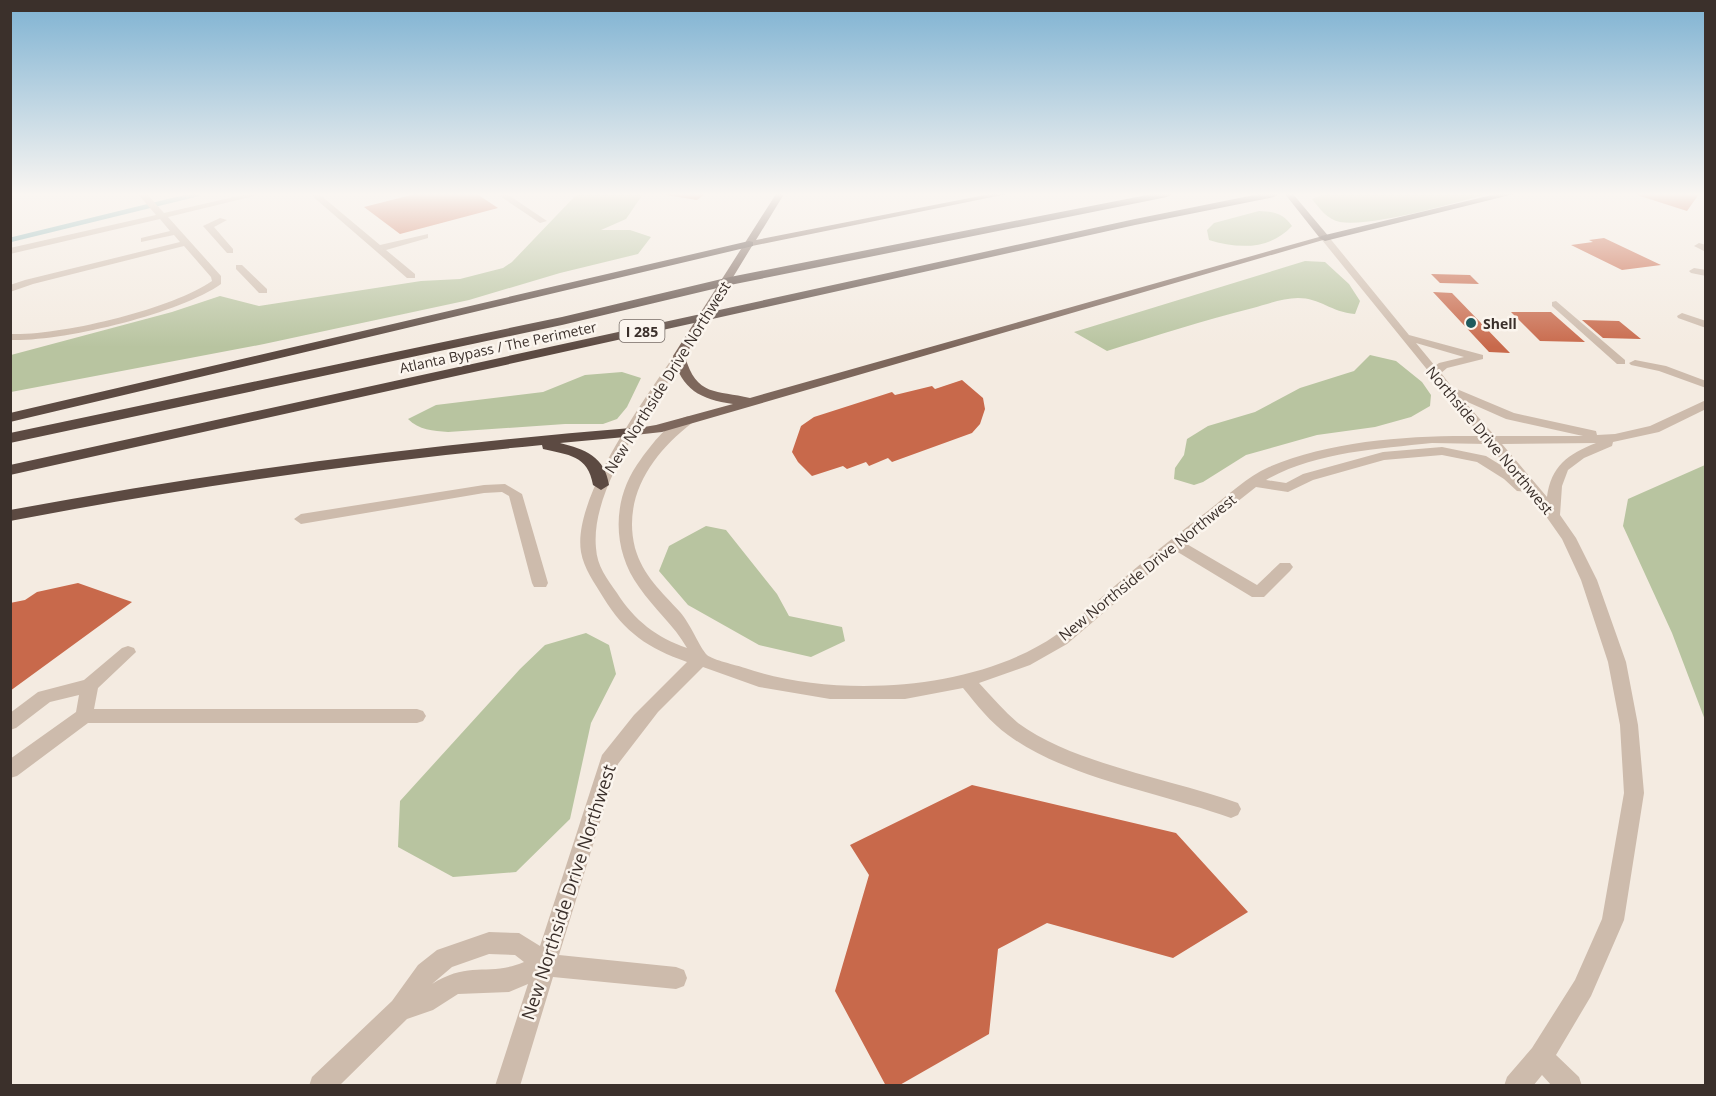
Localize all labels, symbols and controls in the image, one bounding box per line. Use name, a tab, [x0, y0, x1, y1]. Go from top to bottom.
street label: New Northside Drive Northwest	[599, 277, 735, 477]
place label: Shell	[1483, 314, 1517, 333]
marker: Shell	[1464, 316, 1478, 330]
street label: Atlanta Bypass / The Perimeter	[398, 317, 599, 377]
road number: I 285	[620, 320, 664, 342]
street label: Northside Drive Northwest	[1422, 362, 1558, 518]
street label: New Northside Drive Northwest	[1054, 489, 1240, 645]
street label: New Northside Drive Northwest	[515, 761, 621, 1023]

